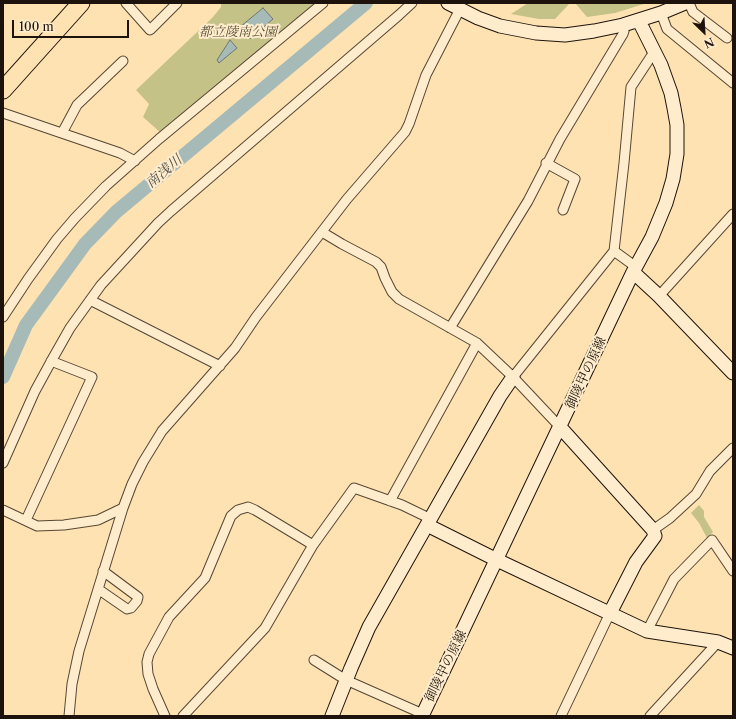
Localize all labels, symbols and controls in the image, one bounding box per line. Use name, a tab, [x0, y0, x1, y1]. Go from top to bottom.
scale bar	[14, 12, 131, 38]
north arrow	[684, 12, 724, 52]
text: 100 m	[19, 19, 54, 34]
park label: 都立陵南公園	[199, 24, 277, 40]
text: N	[702, 35, 716, 51]
water label: 南浅川	[143, 152, 185, 192]
street label: 御陵甲の原線	[562, 334, 610, 412]
street label: 御陵甲の原線	[422, 628, 470, 704]

